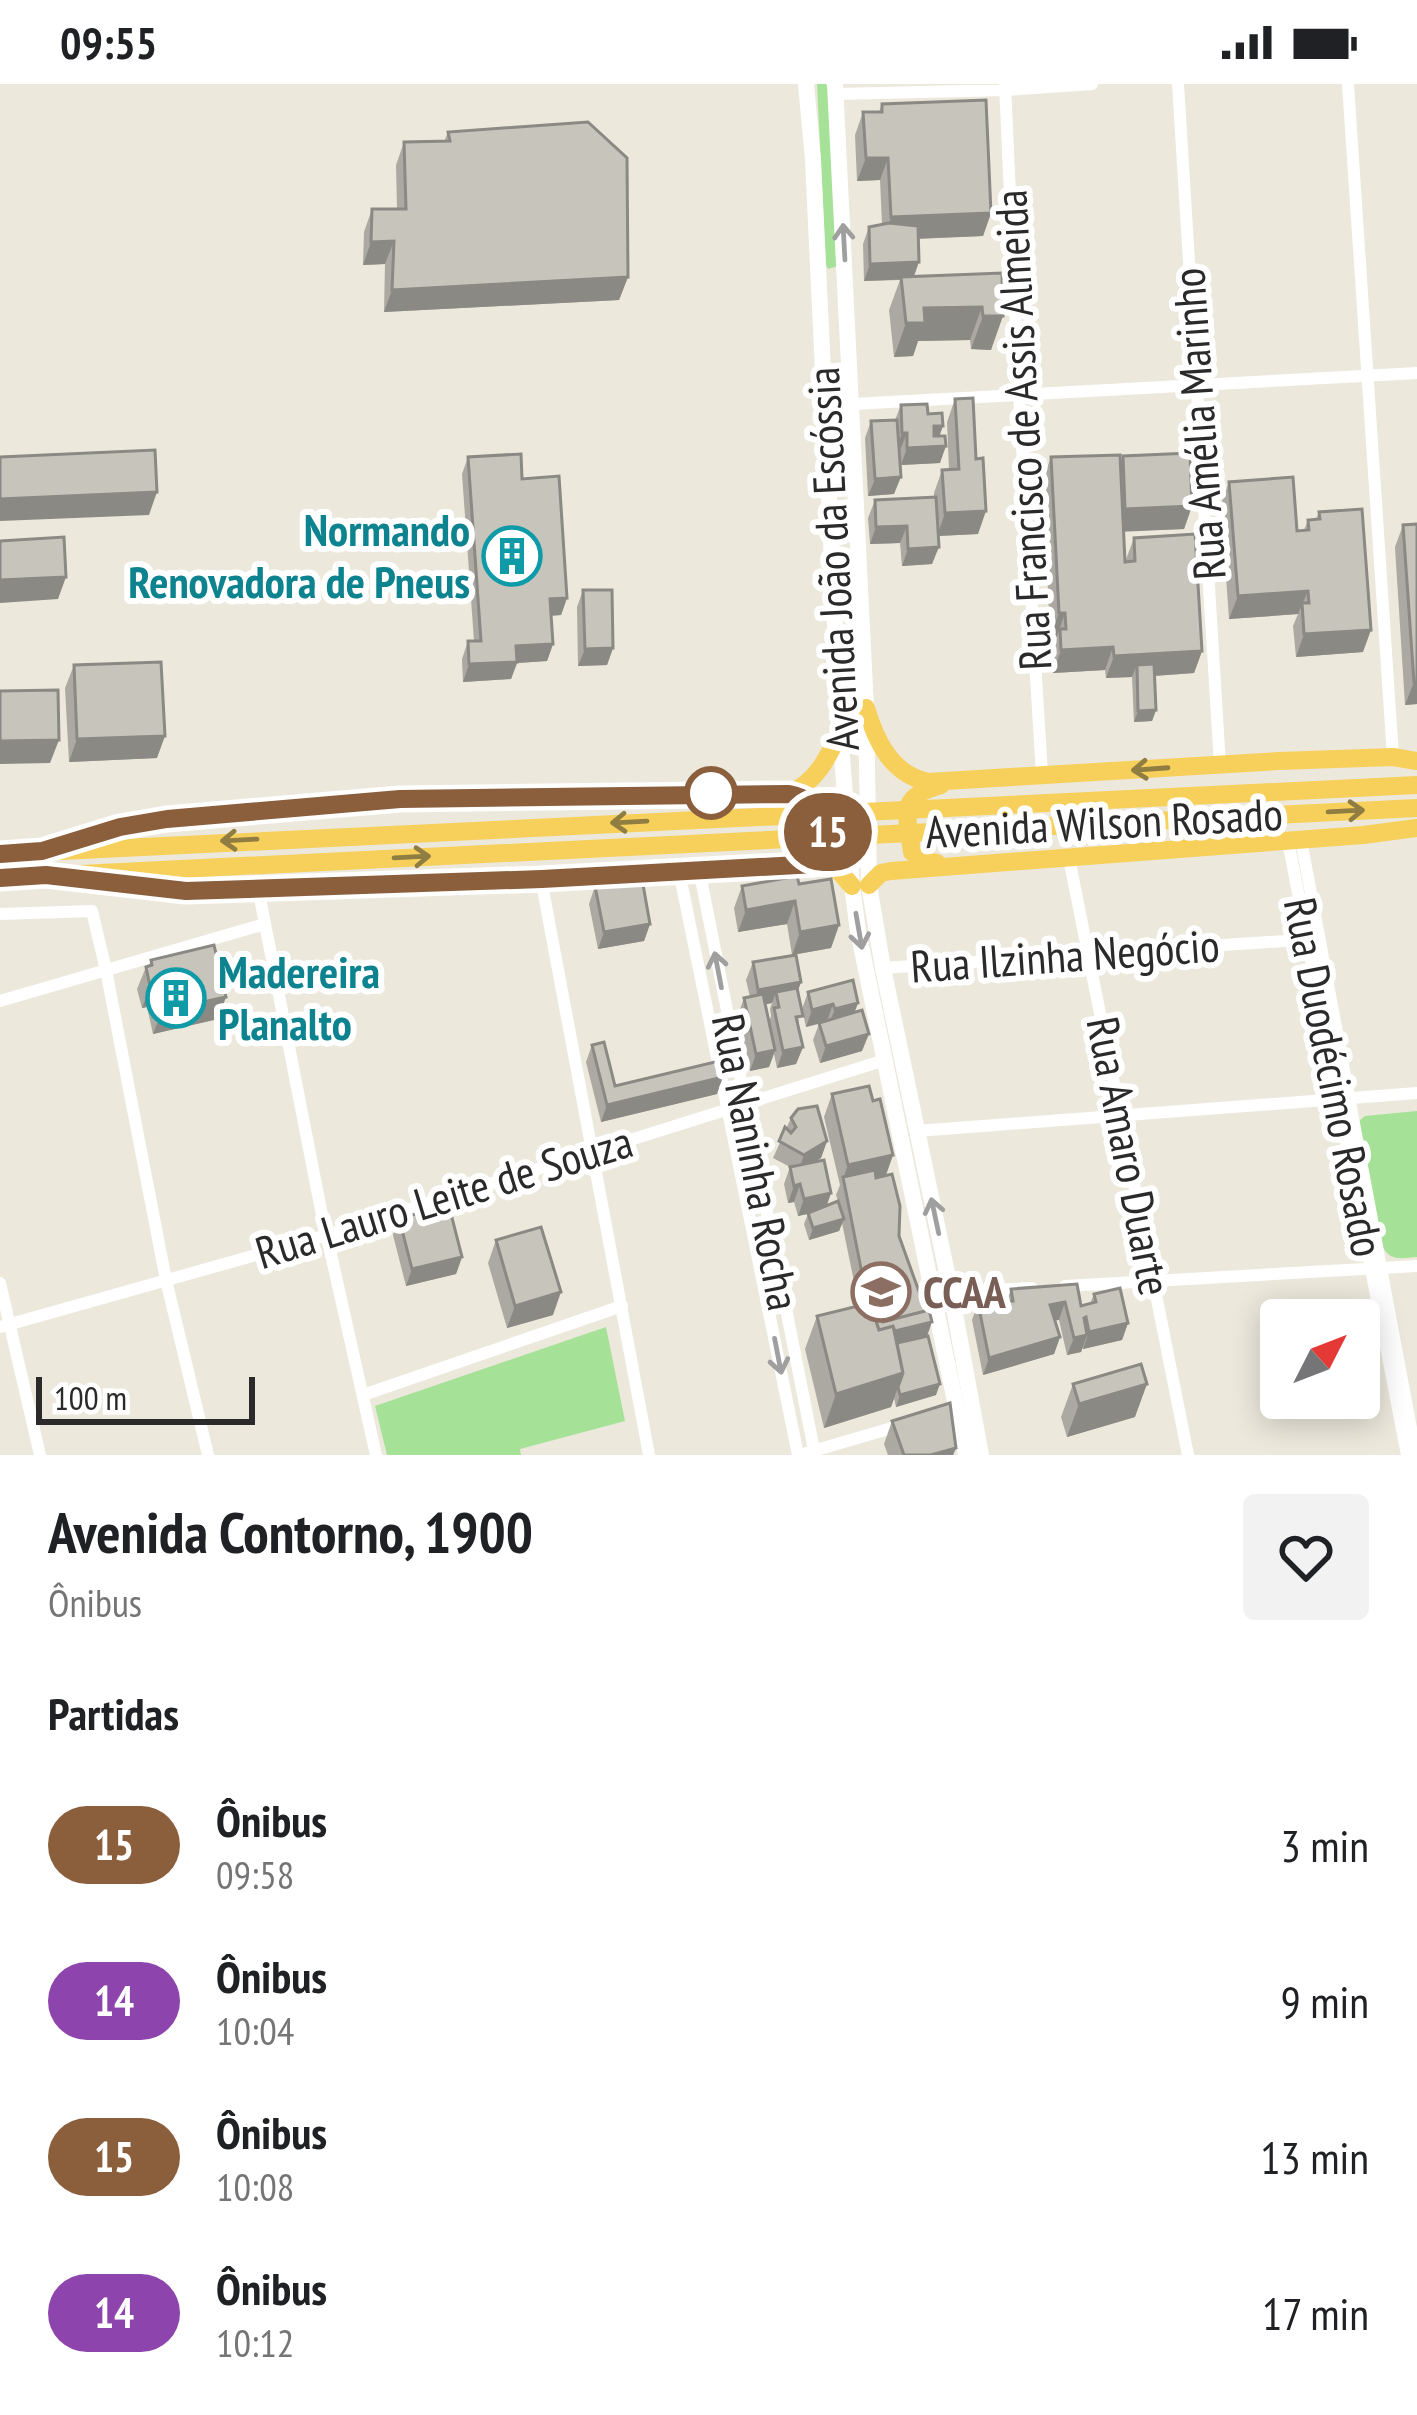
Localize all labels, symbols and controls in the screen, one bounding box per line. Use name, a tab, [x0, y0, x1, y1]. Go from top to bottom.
text: 09:55	[60, 13, 157, 71]
street label: Rua Francisco de Assis Almeida	[980, 188, 1064, 672]
one-way arrow	[832, 223, 855, 262]
street label: Rua Amélia Marinho	[1158, 266, 1238, 582]
street label: Avenida João da Escóssia	[793, 366, 871, 752]
place label: Normando Renovadora de Pneus	[128, 500, 470, 610]
building icon: Normando Renovadora de Pneus	[481, 525, 543, 587]
one-way arrow	[1131, 758, 1170, 781]
unlabelled marker	[686, 768, 736, 818]
street label: Avenida Wilson Rosado	[924, 784, 1284, 860]
line badge: 15	[774, 793, 882, 871]
one-way arrow	[1326, 799, 1365, 822]
text: 15	[808, 804, 848, 859]
one-way arrow	[610, 811, 649, 834]
one-way arrow	[220, 829, 259, 852]
one-way arrow	[392, 846, 431, 869]
street label: Rua Duodécimo Rosado	[1272, 892, 1398, 1261]
one-way arrow	[849, 911, 871, 950]
street label: Rua Ilzinha Negócio	[909, 915, 1221, 995]
place label: Madereira Planalto	[218, 942, 380, 1052]
one-way arrow	[706, 951, 728, 990]
building icon: Madereira Planalto	[145, 967, 207, 1029]
street label: Rua Naninha Rocha	[700, 1009, 814, 1315]
street label: Rua Amaro Duarte	[1075, 1012, 1185, 1300]
street label: Rua Lauro Leite de Souza	[248, 1111, 639, 1281]
one-way arrow	[923, 1198, 945, 1237]
school or university icon: CCAA	[850, 1261, 912, 1323]
place label: CCAA	[923, 1262, 1006, 1320]
north arrow	[1260, 1299, 1380, 1419]
map controls	[1260, 1299, 1380, 1419]
one-way arrow	[768, 1336, 790, 1375]
scale bar	[36, 1371, 255, 1424]
text: 100 m	[54, 1376, 127, 1419]
button: heart	[1243, 1494, 1369, 1620]
text: Avenida Contorno, 1900	[48, 1495, 533, 1569]
text: Ônibus	[48, 1577, 142, 1628]
text: Partidas	[48, 1684, 179, 1742]
text: Ônibus	[216, 1791, 327, 1849]
text: 3 min	[1280, 1816, 1369, 1874]
text: 15	[94, 1817, 134, 1872]
text: 09:58	[216, 1849, 294, 1900]
text: Ônibus	[216, 1947, 327, 2005]
text: 9 min	[1280, 1972, 1369, 2030]
text: 14	[94, 1973, 134, 2028]
text: 10:04	[216, 2005, 294, 2056]
text: Ônibus	[216, 2103, 327, 2161]
text: 13 min	[1260, 2128, 1369, 2186]
text: 15	[94, 2129, 134, 2184]
text: 10:08	[216, 2161, 294, 2212]
text: Ônibus	[216, 2259, 327, 2317]
text: 17 min	[1262, 2284, 1369, 2342]
text: 14	[94, 2285, 134, 2340]
text: 10:12	[216, 2317, 294, 2368]

